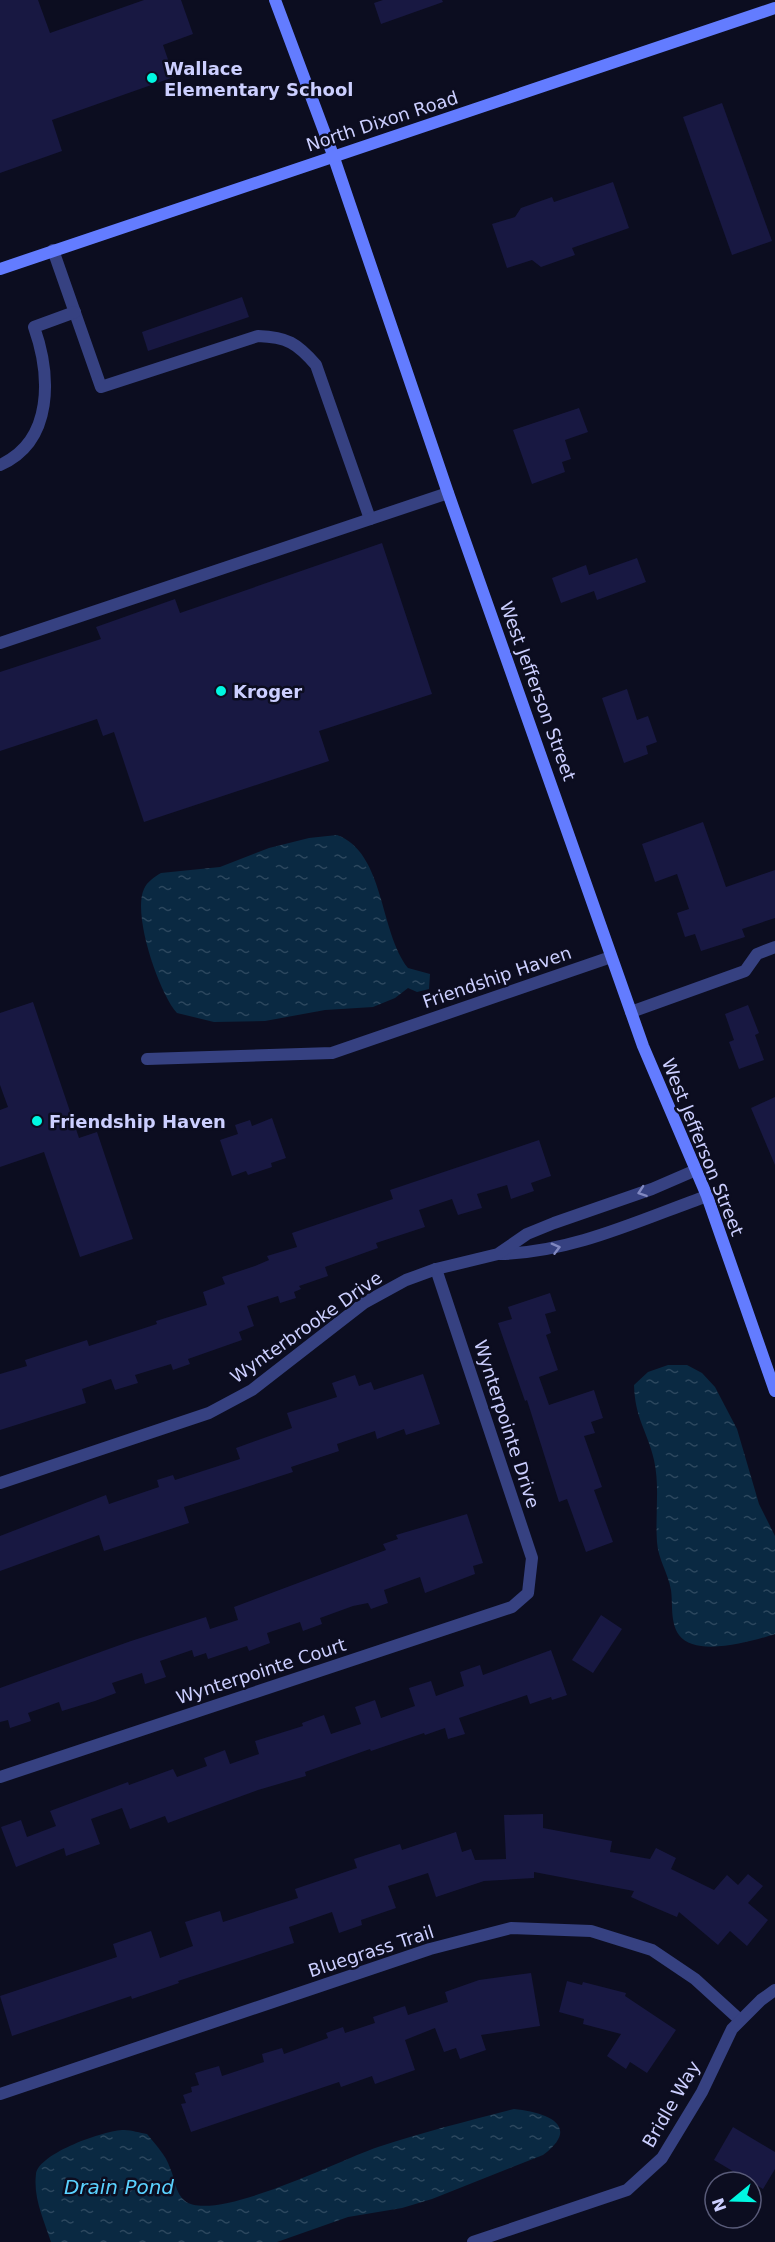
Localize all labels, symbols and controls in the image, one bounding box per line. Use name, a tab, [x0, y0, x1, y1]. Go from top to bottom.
place label: Wallace Elementary School	[164, 58, 353, 100]
marker: Wallace Elementary School	[145, 71, 159, 85]
street label: North Dixon Road	[303, 87, 461, 155]
street label: West Jefferson Street	[496, 598, 580, 784]
place label: Kroger	[233, 681, 302, 702]
marker: Kroger	[214, 684, 228, 698]
street label: Friendship Haven	[420, 942, 574, 1012]
street label: West Jefferson Street	[658, 1055, 748, 1239]
place label: Friendship Haven	[49, 1111, 226, 1132]
marker: Friendship Haven	[30, 1114, 44, 1128]
one-way arrow	[637, 1185, 648, 1198]
one-way arrow	[550, 1243, 561, 1255]
street label: Wynterbrooke Drive	[226, 1267, 386, 1387]
street label: Wynterpointe Drive	[470, 1337, 544, 1511]
street label: Wynterpointe Court	[173, 1634, 349, 1708]
street label: Bluegrass Trail	[305, 1921, 437, 1981]
street label: Bridle Way	[638, 2057, 704, 2151]
north arrow	[703, 2170, 763, 2230]
water label: Drain Pond	[64, 2175, 174, 2199]
text: N	[708, 2195, 730, 2214]

